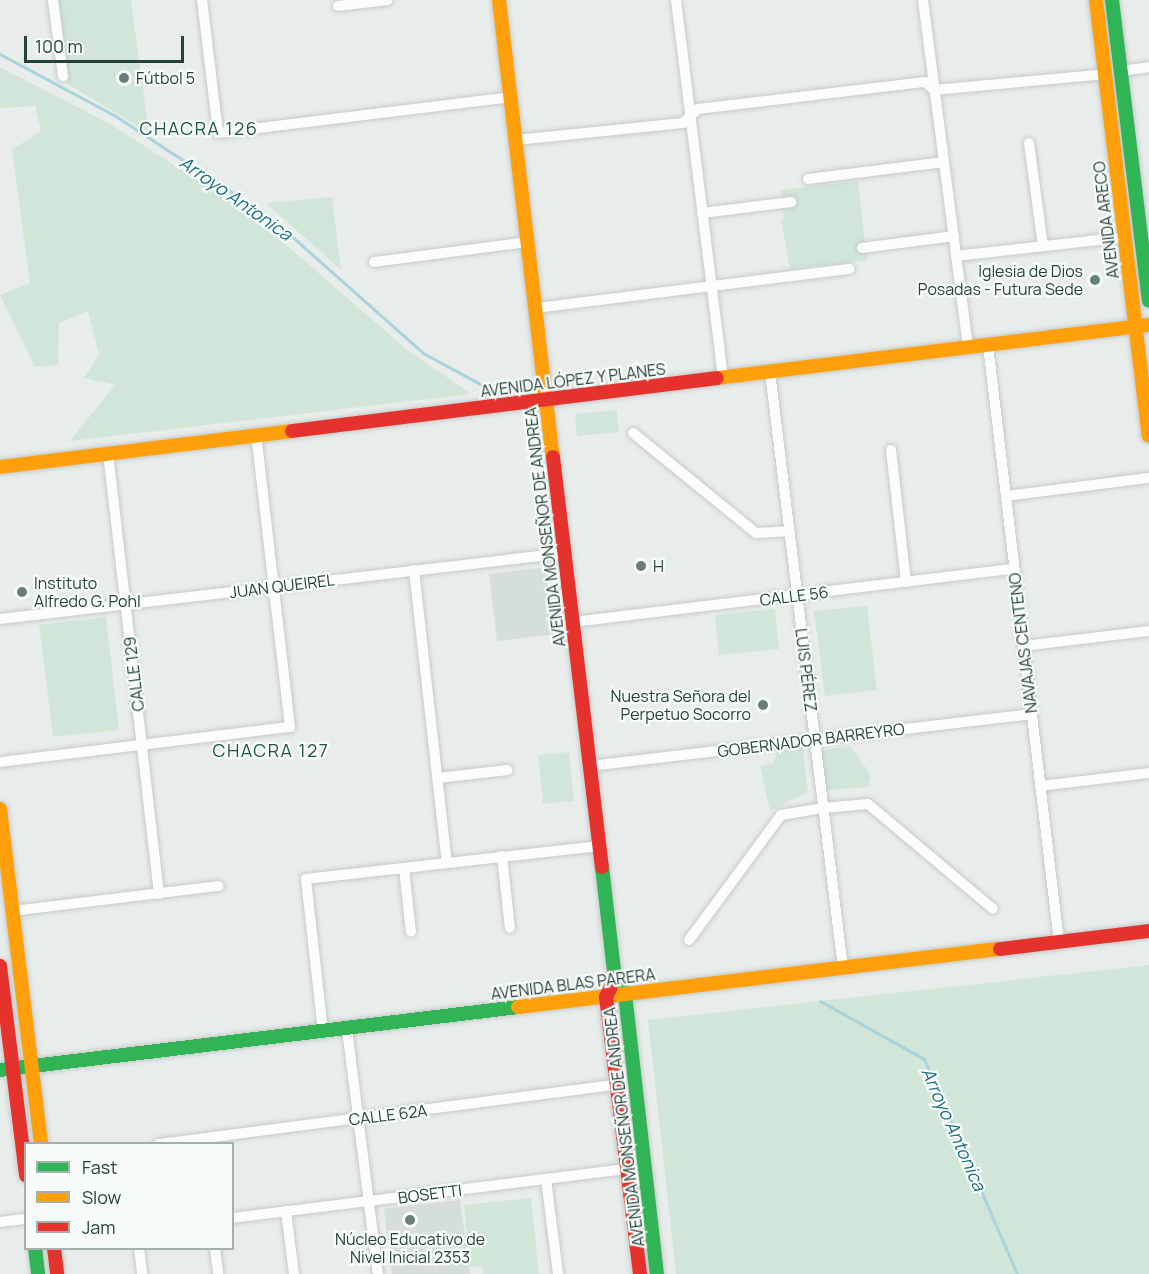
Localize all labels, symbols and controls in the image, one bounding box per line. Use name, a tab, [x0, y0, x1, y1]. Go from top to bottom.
scale bar	[27, 24, 188, 62]
text: 100 m	[35, 34, 83, 58]
place label: Fútbol 5	[136, 68, 195, 88]
marker: Fútbol 5	[117, 71, 131, 85]
district label: CHACRA 126	[140, 117, 258, 139]
water label: Arroyo Antonica	[176, 151, 296, 245]
street label: AVENIDA ARECO	[1089, 160, 1123, 280]
place label: Iglesia de Dios Posadas - Futura Sede	[918, 261, 1083, 299]
marker: Iglesia de Dios Posadas - Futura Sede	[1088, 273, 1102, 287]
street label: AVENIDA LÓPEZ Y PLANES	[479, 359, 667, 401]
street label: AVENIDA MONSEÑOR DE ANDREA	[521, 406, 569, 648]
place label: H	[653, 556, 664, 576]
marker: H	[634, 559, 648, 573]
street label: JUAN QUEIREL	[228, 570, 336, 602]
street label: NAVAJAS CENTENO	[1005, 572, 1041, 714]
place label: Instituto Alfredo G. Pohl	[34, 573, 141, 611]
street label: CALLE 56	[759, 582, 829, 610]
marker: Instituto Alfredo G. Pohl	[15, 585, 29, 599]
street label: LUIS PÉREZ	[791, 627, 821, 713]
street label: CALLE 129	[120, 636, 148, 712]
place label: Nuestra Señora del Perpetuo Socorro	[611, 686, 751, 724]
marker: Nuestra Señora del Perpetuo Socorro	[756, 698, 770, 712]
street label: GOBERNADOR BARREYRO	[716, 719, 906, 761]
district label: CHACRA 127	[213, 739, 329, 761]
street label: AVENIDA BLAS PARERA	[490, 964, 656, 1004]
street label: AVENIDA MONSEÑOR DE ANDREA	[600, 1006, 648, 1248]
water label: Arroyo Antonica	[917, 1064, 991, 1194]
street label: CALLE 62A	[348, 1101, 428, 1129]
legend	[24, 1142, 234, 1250]
text: Fast	[82, 1155, 117, 1179]
street label: BOSETTI	[397, 1181, 463, 1207]
text: Slow	[82, 1185, 121, 1209]
marker: Núcleo Educativo de Nivel Inicial 2353	[403, 1213, 417, 1227]
text: Jam	[82, 1215, 116, 1239]
place label: Núcleo Educativo de Nivel Inicial 2353	[335, 1229, 485, 1267]

